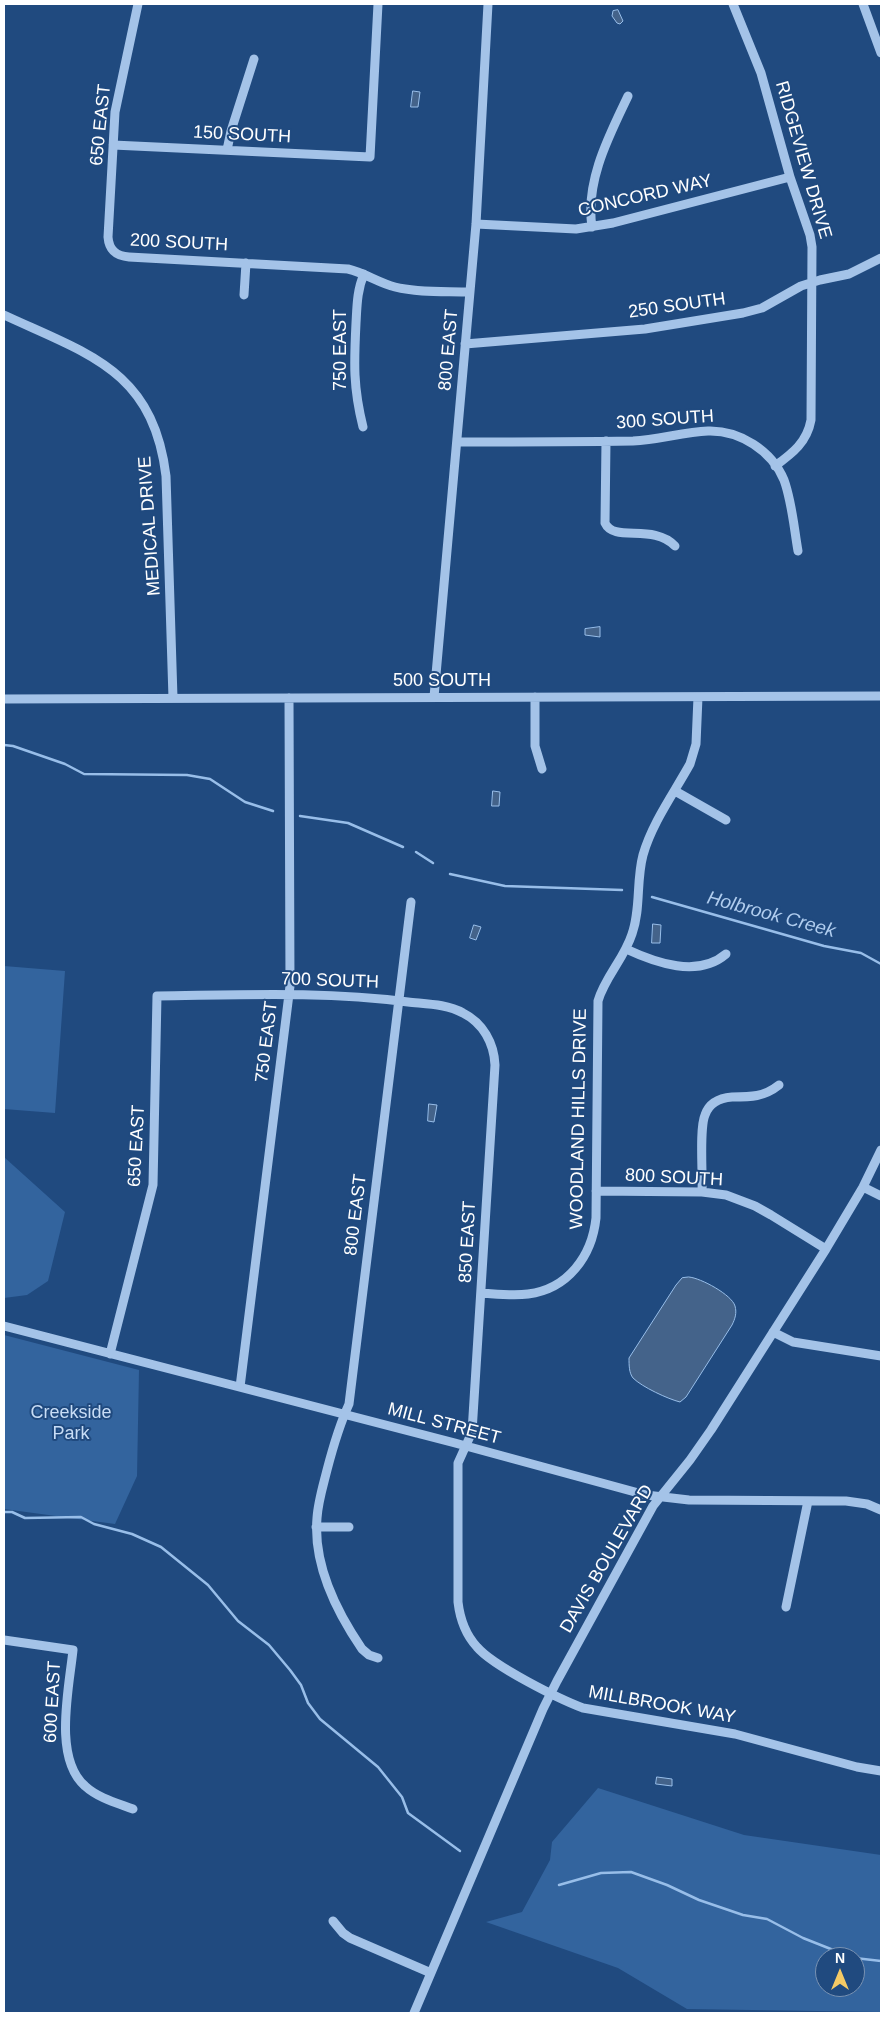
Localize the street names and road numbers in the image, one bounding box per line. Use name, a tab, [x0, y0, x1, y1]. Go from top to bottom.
street label: RIDGEVIEW DRIVE	[770, 79, 836, 241]
street label: 650 EAST	[86, 83, 116, 167]
street label: 150 SOUTH	[192, 122, 292, 148]
street label: CONCORD WAY	[576, 170, 714, 222]
street label: 200 SOUTH	[129, 230, 229, 256]
street label: 250 SOUTH	[627, 288, 727, 324]
street label: 800 EAST	[435, 308, 463, 392]
street label: 750 EAST	[330, 309, 352, 391]
street label: 300 SOUTH	[615, 406, 715, 434]
street label: MEDICAL DRIVE	[134, 455, 166, 597]
street label: 500 SOUTH	[393, 670, 491, 692]
street label: 700 SOUTH	[281, 968, 379, 994]
street label: 750 EAST	[251, 1000, 283, 1084]
street label: WOODLAND HILLS DRIVE	[566, 1008, 592, 1230]
street label: 650 EAST	[124, 1104, 150, 1188]
street label: 800 SOUTH	[624, 1165, 724, 1191]
street label: 800 EAST	[340, 1173, 372, 1257]
street label: 850 EAST	[455, 1200, 481, 1284]
street label: MILL STREET	[385, 1399, 503, 1449]
street label: DAVIS BOULEVARD	[556, 1481, 658, 1637]
street label: 600 EAST	[40, 1660, 66, 1744]
street label: MILLBROOK WAY	[587, 1681, 737, 1729]

